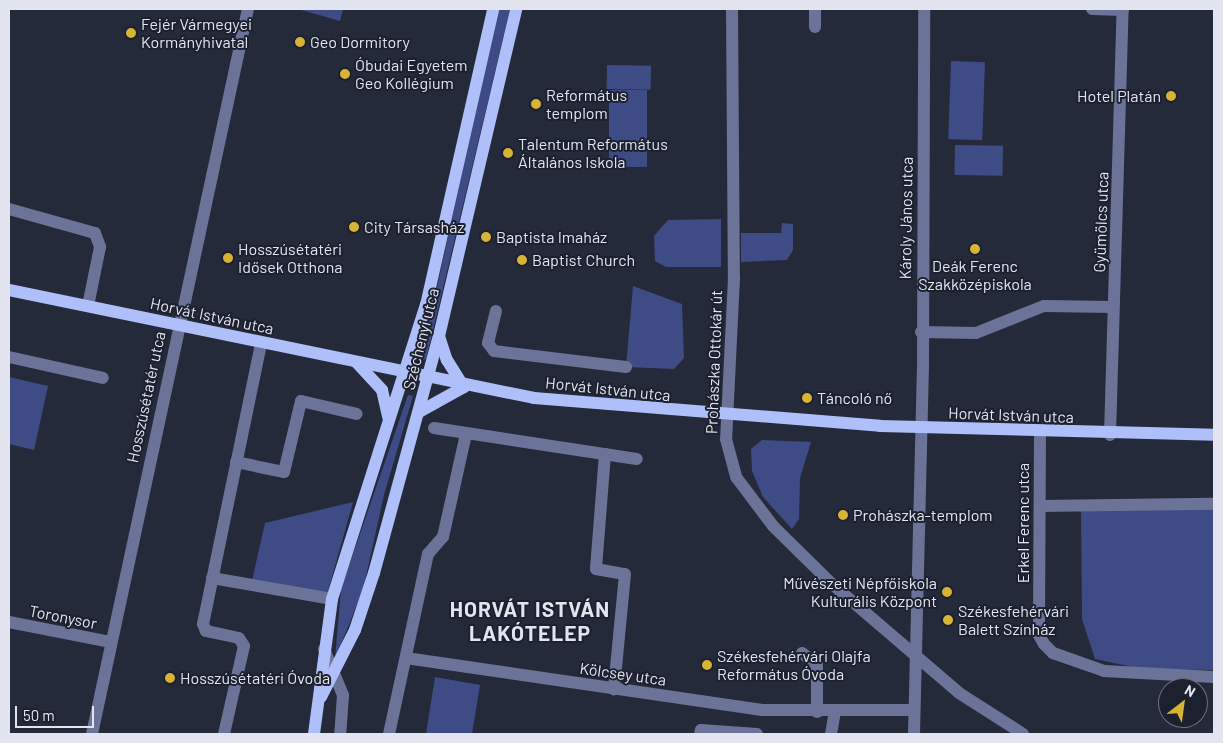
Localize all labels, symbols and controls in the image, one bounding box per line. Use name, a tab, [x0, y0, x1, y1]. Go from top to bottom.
place label: Fejér Vármegyei Kormányhivatal	[141, 14, 252, 52]
marker: Fejér Vármegyei Kormányhivatal	[125, 27, 137, 39]
place label: Geo Dormitory	[310, 32, 410, 52]
marker: Geo Dormitory	[294, 36, 306, 48]
place label: Óbudai Egyetem Geo Kollégium	[355, 55, 468, 93]
marker: Óbudai Egyetem Geo Kollégium	[339, 68, 351, 80]
place label: Református templom	[546, 85, 627, 123]
place label: Hotel Platán	[1077, 86, 1161, 106]
marker: Hotel Platán	[1165, 90, 1177, 102]
marker: Református templom	[530, 98, 542, 110]
place label: Talentum Református Általános Iskola	[518, 134, 668, 172]
marker: Talentum Református Általános Iskola	[502, 147, 514, 159]
street label: Károly János utca	[895, 156, 917, 280]
street label: Gyümölcs utca	[1090, 171, 1112, 273]
place label: City Társasház	[364, 217, 464, 237]
marker: City Társasház	[348, 221, 360, 233]
place label: Baptista Imaház	[496, 227, 607, 247]
marker: Baptista Imaház	[480, 231, 492, 243]
place label: Hosszúsétatéri Idősek Otthona	[238, 239, 343, 277]
marker: Deák Ferenc Szakközépiskola	[969, 243, 981, 255]
place label: Baptist Church	[532, 250, 635, 270]
marker: Hosszúsétatéri Idősek Otthona	[222, 252, 234, 264]
marker: Baptist Church	[516, 254, 528, 266]
place label: Deák Ferenc Szakközépiskola	[918, 256, 1032, 294]
street label: Széchenyi utca	[399, 286, 443, 392]
street label: Prohászka Ottokár út	[702, 290, 726, 434]
street label: Horvát István utca	[148, 294, 276, 338]
street label: Hosszúsétatér utca	[123, 330, 169, 464]
street label: Horvát István utca	[544, 373, 672, 405]
place label: Táncoló nő	[817, 388, 892, 408]
marker: Táncoló nő	[801, 392, 813, 404]
street label: Horvát István utca	[948, 403, 1074, 427]
street label: Erkel Ferenc utca	[1013, 463, 1033, 583]
place label: Prohászka-templom	[853, 505, 993, 525]
marker: Prohászka-templom	[837, 509, 849, 521]
place label: Művészeti Népfőiskola Kulturális Központ	[783, 573, 937, 611]
marker: Művészeti Népfőiskola Kulturális Központ	[941, 586, 953, 598]
district label: HORVÁT ISTVÁN LAKÓTELEP	[448, 596, 612, 646]
street label: Toronysor	[27, 601, 99, 633]
place label: Székesfehérvári Balett Színház	[958, 601, 1069, 639]
marker: Székesfehérvári Balett Színház	[942, 614, 954, 626]
place label: Székesfehérvári Olajfa Református Óvoda	[717, 646, 871, 684]
street label: Kölcsey utca	[578, 658, 668, 690]
marker: Székesfehérvári Olajfa Református Óvoda	[701, 659, 713, 671]
place label: Hosszúsétatéri Óvoda	[180, 668, 330, 688]
marker: Hosszúsétatéri Óvoda	[164, 672, 176, 684]
north arrow	[1158, 678, 1208, 728]
text: N	[1182, 681, 1199, 700]
scale bar	[18, 696, 96, 728]
text: 50 m	[23, 706, 55, 724]

